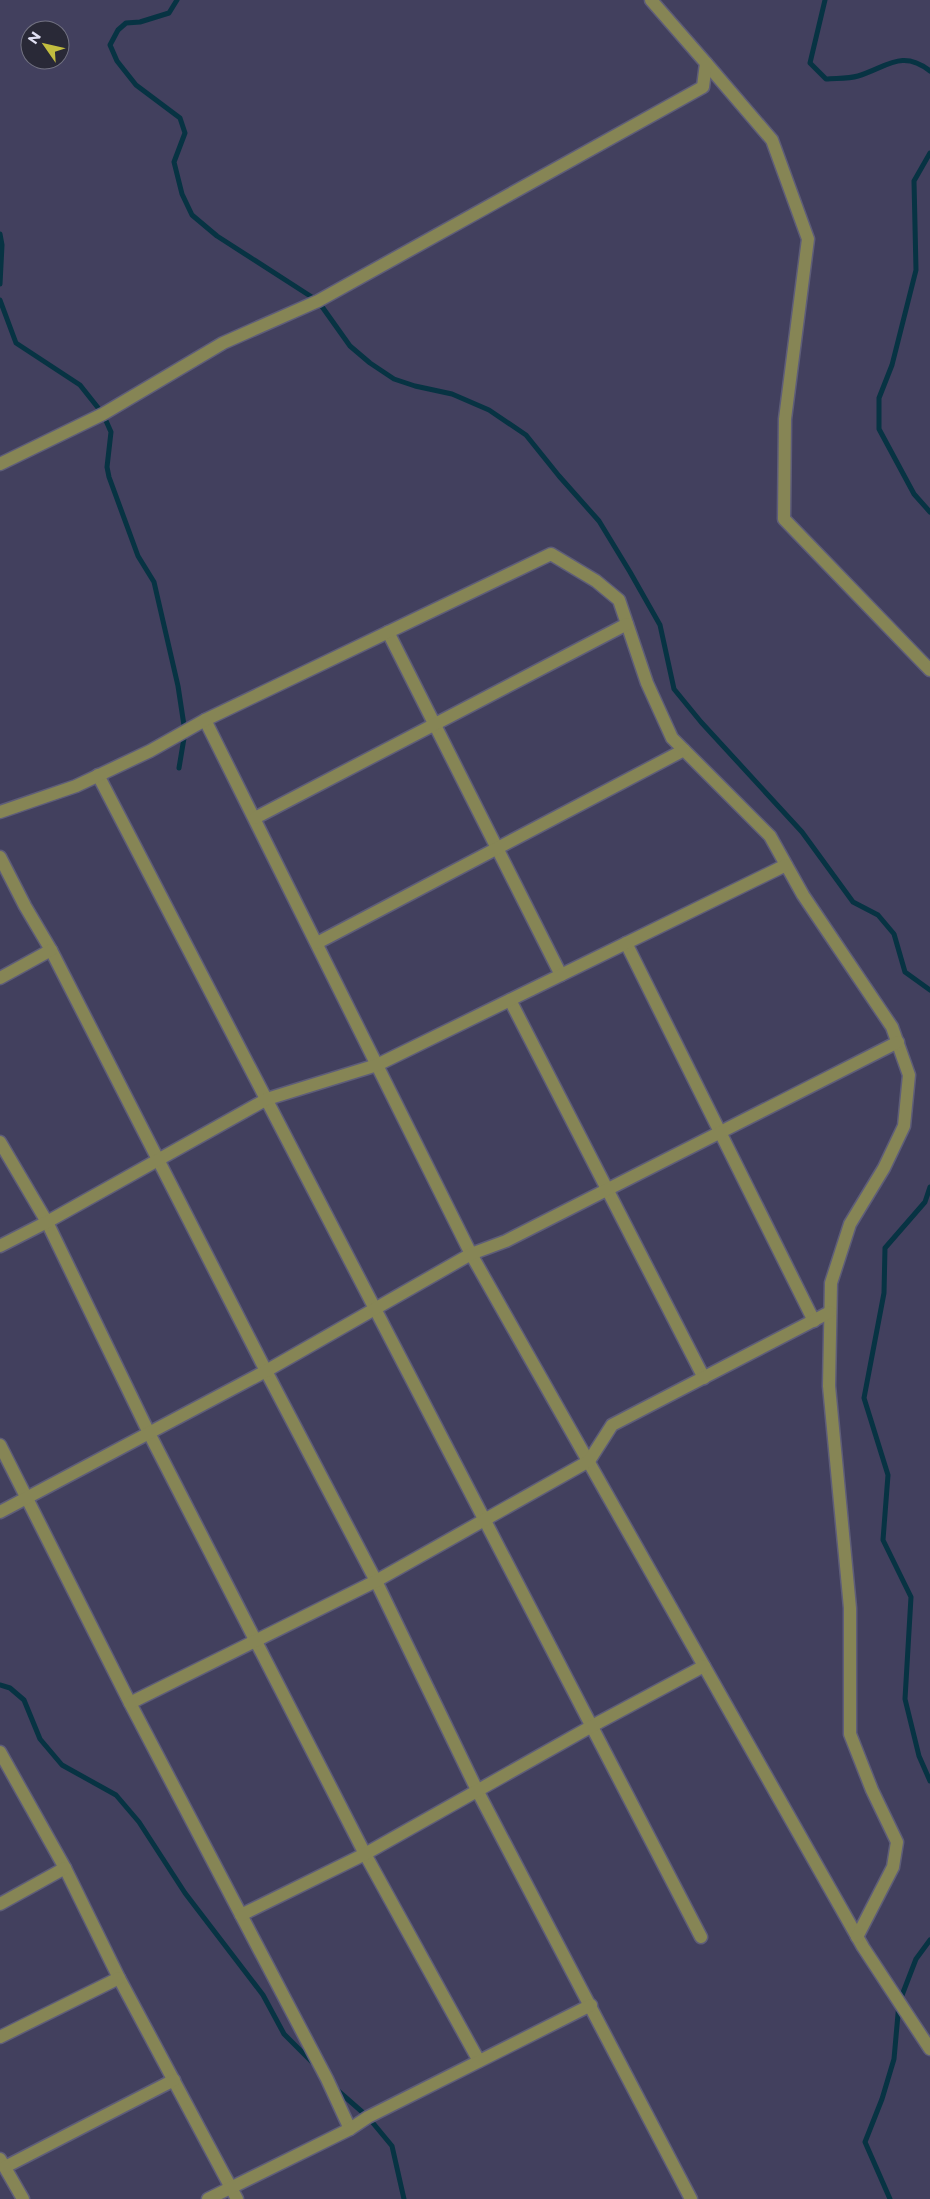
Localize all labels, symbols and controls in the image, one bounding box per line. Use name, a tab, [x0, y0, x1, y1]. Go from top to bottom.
north arrow	[20, 20, 70, 70]
text: N	[24, 28, 45, 47]

